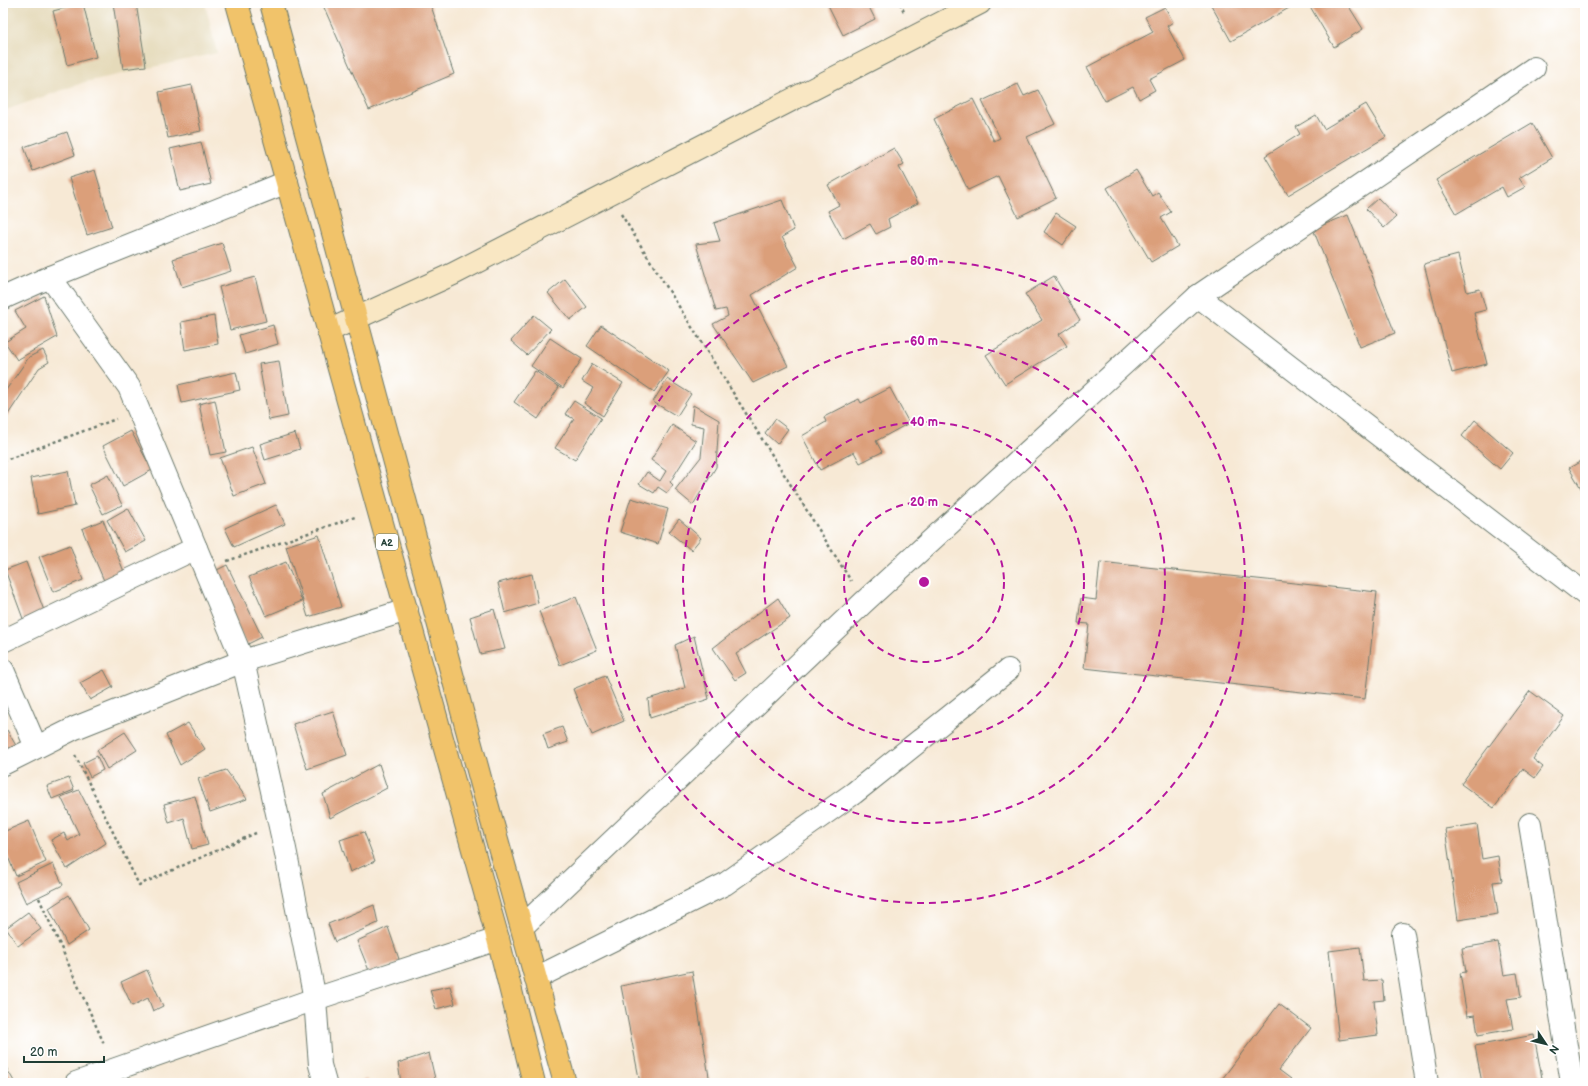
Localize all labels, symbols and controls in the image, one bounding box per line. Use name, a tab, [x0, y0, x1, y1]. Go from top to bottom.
text: 80 m	[910, 254, 938, 269]
text: 60 m	[910, 334, 938, 349]
text: 40 m	[910, 415, 938, 430]
text: 20 m	[910, 495, 938, 510]
road number: A2	[376, 534, 398, 550]
centre of rings	[917, 575, 931, 589]
north arrow	[1526, 1024, 1566, 1064]
scale bar	[24, 1038, 104, 1064]
text: N	[1546, 1042, 1561, 1057]
text: 20 m	[30, 1045, 57, 1060]

